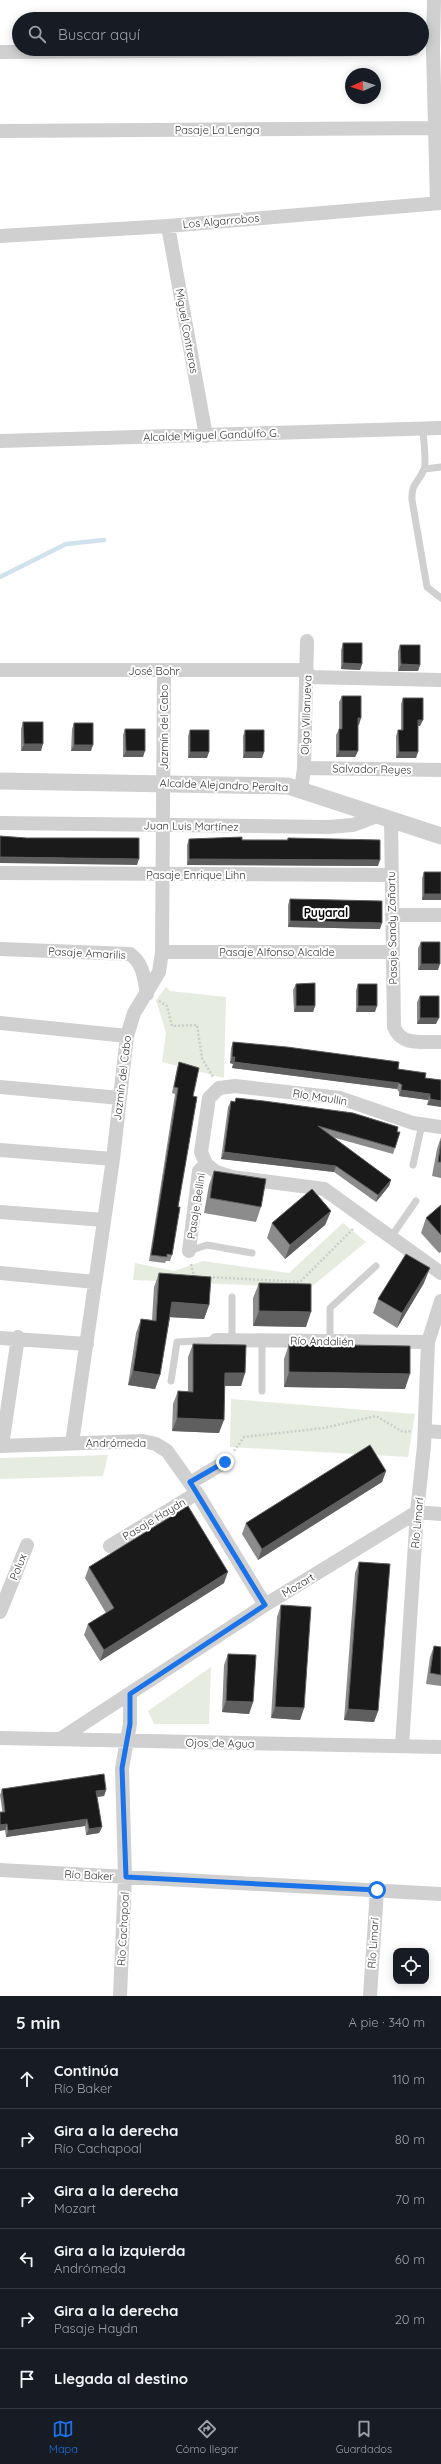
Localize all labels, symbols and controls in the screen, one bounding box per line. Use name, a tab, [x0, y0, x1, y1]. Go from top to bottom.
search box	[12, 12, 429, 56]
icon: search	[26, 23, 48, 45]
text: Buscar aquí	[58, 25, 140, 44]
north arrow	[345, 68, 381, 104]
street label: Pasaje La Lenga	[175, 123, 259, 137]
street label: Los Algarrobos	[182, 211, 260, 231]
street label: Miguel Contreras	[173, 287, 201, 375]
street label: Alcalde Miguel Gandulfo G.	[143, 426, 279, 444]
street label: José Bohr	[128, 664, 181, 678]
street label: Olga Villanueva	[298, 675, 314, 755]
street label: Jazmín del Cabo	[157, 684, 171, 770]
street label: Salvador Reyes	[332, 761, 412, 777]
street label: Alcalde Alejandro Peralta	[160, 776, 288, 794]
street label: Juan Luis Martínez	[143, 818, 239, 834]
street label: Pasaje Enrique Lihn	[146, 868, 246, 882]
street label: Pasaje Sandy Zañartu	[384, 871, 400, 985]
district label: Puyaral	[304, 905, 348, 920]
street label: Pasaje Amarilis	[48, 944, 126, 962]
street label: Pasaje Alfonso Alcalde	[219, 945, 335, 959]
street label: Jazmín del Cabo	[110, 1034, 134, 1121]
street label: Río Maullin	[292, 1086, 348, 1108]
street label: Pasaje Bellini	[184, 1172, 208, 1240]
street label: Río Andalién	[290, 1333, 354, 1349]
street label: Andrómeda	[86, 1436, 146, 1450]
route end	[216, 1453, 234, 1471]
street label: Pasaje Haydn	[120, 1495, 188, 1543]
street label: Río Limarí	[408, 1496, 426, 1549]
street label: Polux	[6, 1552, 30, 1582]
street label: Mozart	[279, 1570, 317, 1600]
street label: Ojos de Agua	[185, 1735, 255, 1751]
street label: Río Baker	[64, 1867, 115, 1883]
route start	[368, 1881, 386, 1899]
street label: Río Cachapoal	[114, 1892, 132, 1966]
street label: Río Limarí	[364, 1917, 382, 1969]
map controls	[393, 1948, 429, 1984]
button: locate	[393, 1948, 429, 1984]
text: 5 min	[16, 2012, 60, 2033]
text: A pie · 340 m	[349, 2014, 425, 2030]
text: Continúa	[54, 2061, 119, 2080]
icon: ahead	[16, 2068, 38, 2090]
text: 110 m	[392, 2071, 425, 2087]
text: Río Baker	[54, 2080, 112, 2096]
text: Gira a la derecha	[54, 2121, 179, 2140]
icon: right	[16, 2128, 38, 2150]
text: 80 m	[395, 2131, 425, 2147]
text: Río Cachapoal	[54, 2140, 142, 2156]
text: Gira a la derecha	[54, 2181, 179, 2200]
icon: right	[16, 2188, 38, 2210]
text: 70 m	[395, 2191, 425, 2207]
text: Mozart	[54, 2200, 96, 2216]
text: Gira a la izquierda	[54, 2241, 186, 2260]
icon: left	[16, 2248, 38, 2270]
text: 60 m	[395, 2251, 425, 2267]
text: Andrómeda	[54, 2260, 126, 2276]
text: Gira a la derecha	[54, 2301, 179, 2320]
icon: right	[16, 2308, 38, 2330]
text: 20 m	[395, 2311, 425, 2327]
text: Pasaje Haydn	[54, 2320, 138, 2336]
icon: arrive	[16, 2368, 38, 2390]
text: Llegada al destino	[54, 2369, 188, 2388]
tab: Mapa	[49, 2418, 78, 2456]
tab: Cómo llegar	[176, 2418, 238, 2456]
tab: Guardados	[336, 2418, 392, 2456]

